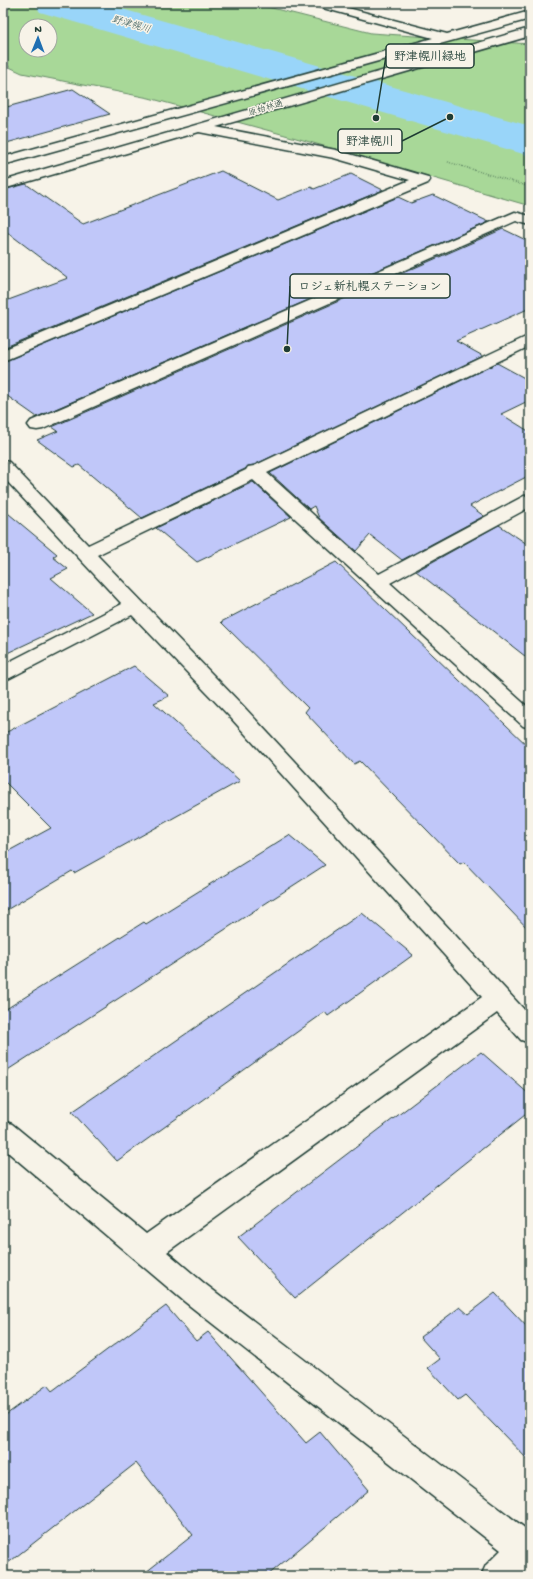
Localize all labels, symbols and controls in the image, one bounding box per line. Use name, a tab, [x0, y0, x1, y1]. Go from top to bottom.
water label: 野津幌川	[110, 13, 152, 36]
north arrow	[18, 18, 58, 58]
text: N	[34, 24, 42, 36]
callout: 野津幌川緑地	[386, 44, 474, 68]
text: 野津幌川緑地	[394, 50, 466, 65]
street label: 原始林通	[247, 98, 285, 119]
callout: 野津幌川	[338, 129, 402, 153]
text: 野津幌川	[346, 135, 394, 150]
callout: ロジェ新札幌ステーション	[290, 274, 450, 298]
text: ロジェ新札幌ステーション	[298, 280, 442, 295]

